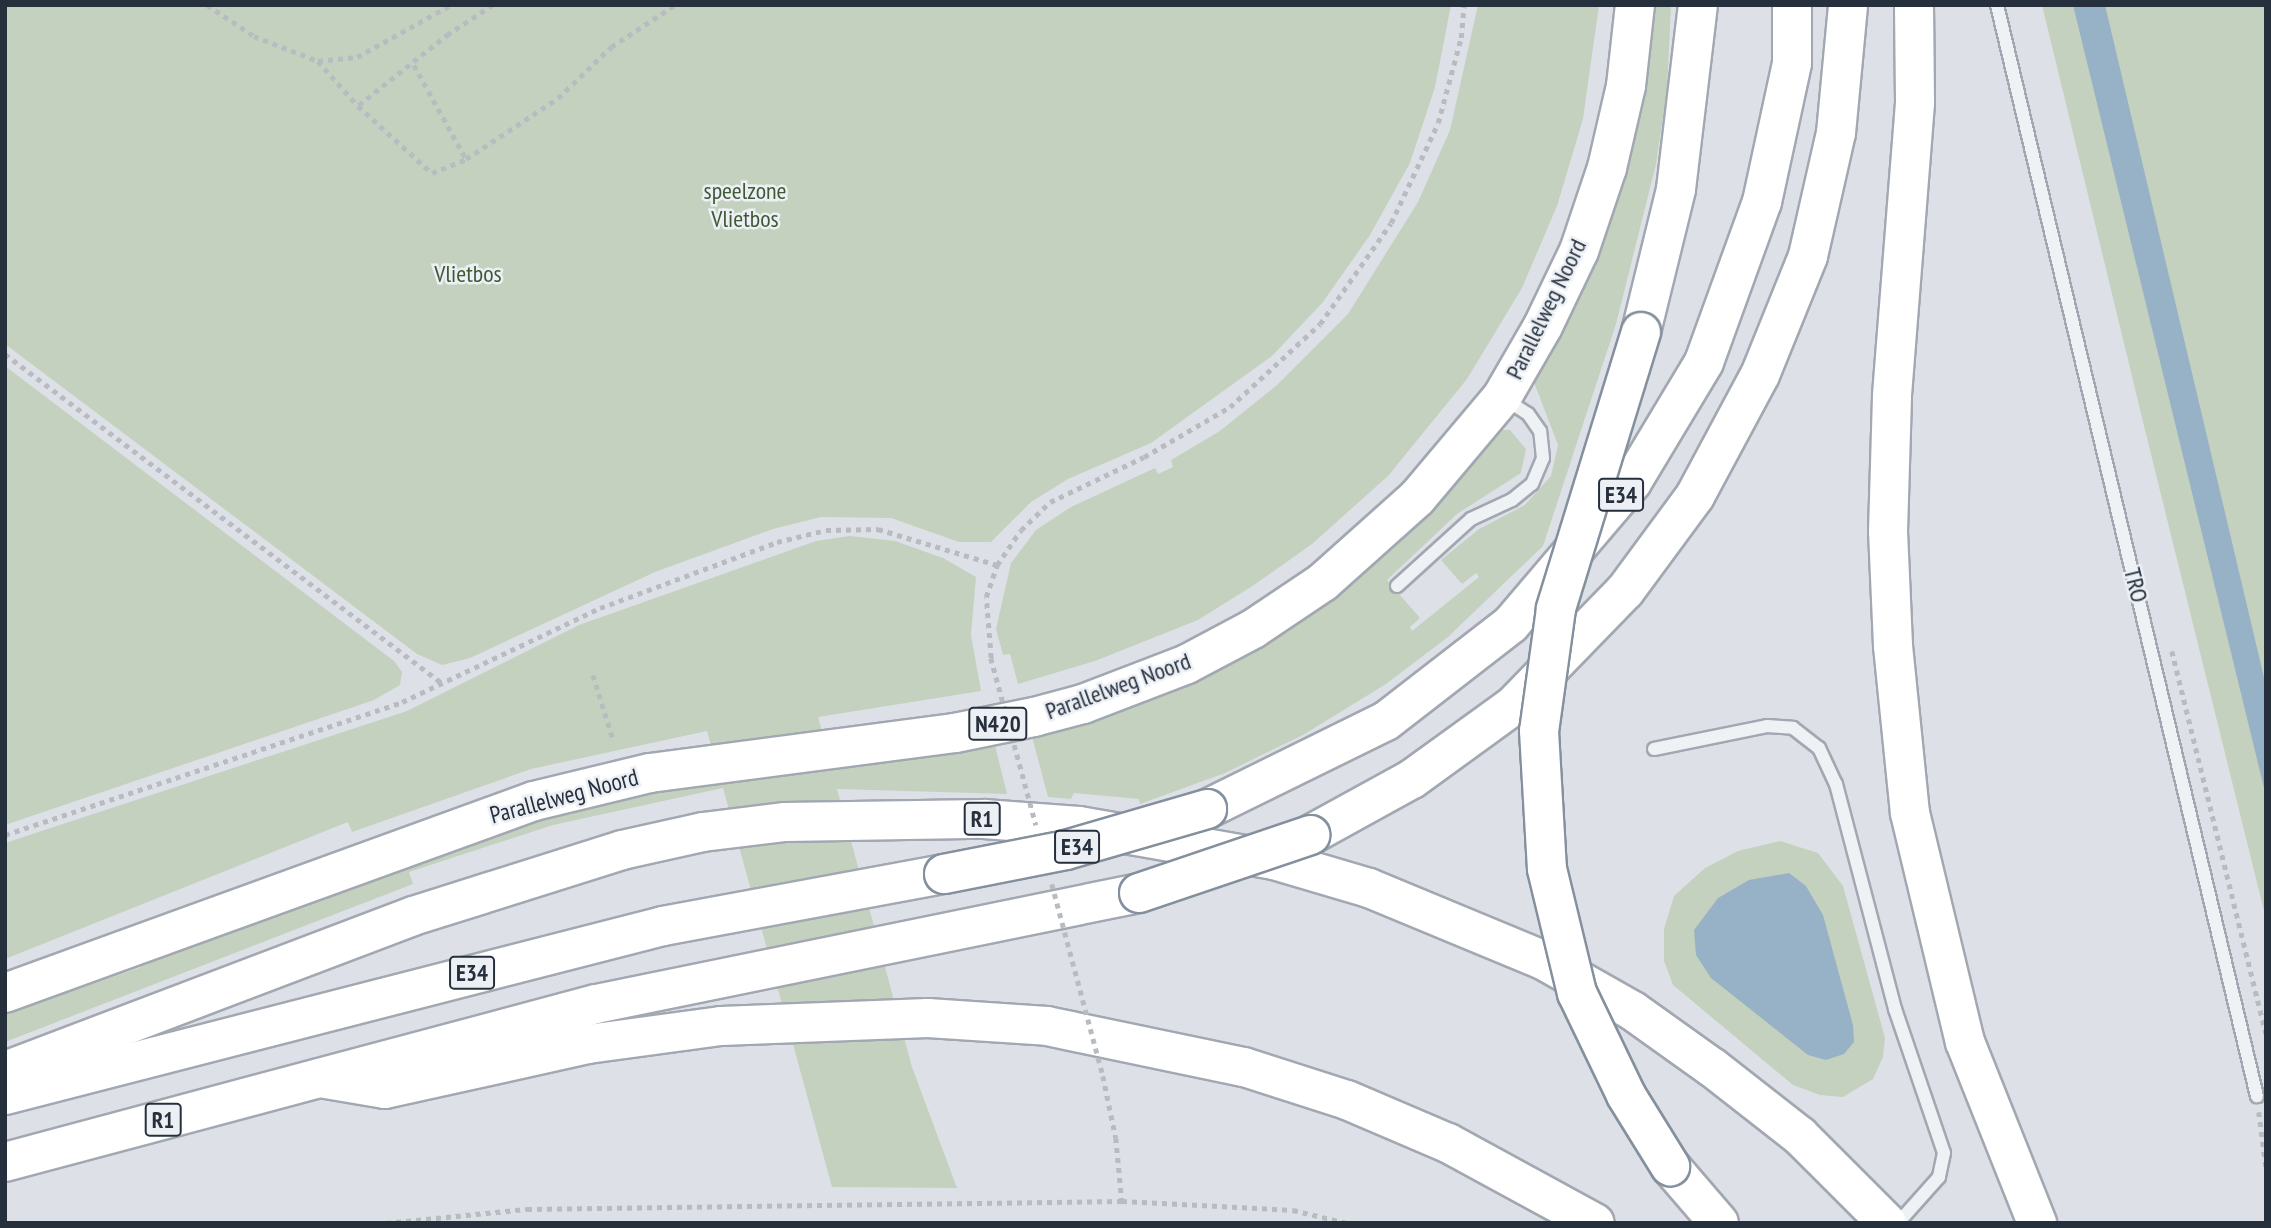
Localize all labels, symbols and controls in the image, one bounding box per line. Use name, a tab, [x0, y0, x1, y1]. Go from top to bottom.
park label: speelzone Vlietbos	[704, 177, 786, 233]
street label: Parallelweg Noord	[1500, 234, 1592, 384]
park label: Vlietbos	[434, 260, 502, 288]
road number: E34	[1596, 475, 1646, 514]
street label: TRO	[2118, 565, 2154, 605]
street label: Parallelweg Noord	[1041, 646, 1195, 726]
road number: N420	[968, 704, 1028, 744]
street label: Parallelweg Noord	[487, 762, 641, 830]
road number: R1	[963, 800, 1001, 838]
road number: E34	[1052, 828, 1102, 866]
road number: E34	[448, 954, 496, 992]
road number: R1	[144, 1100, 182, 1140]

